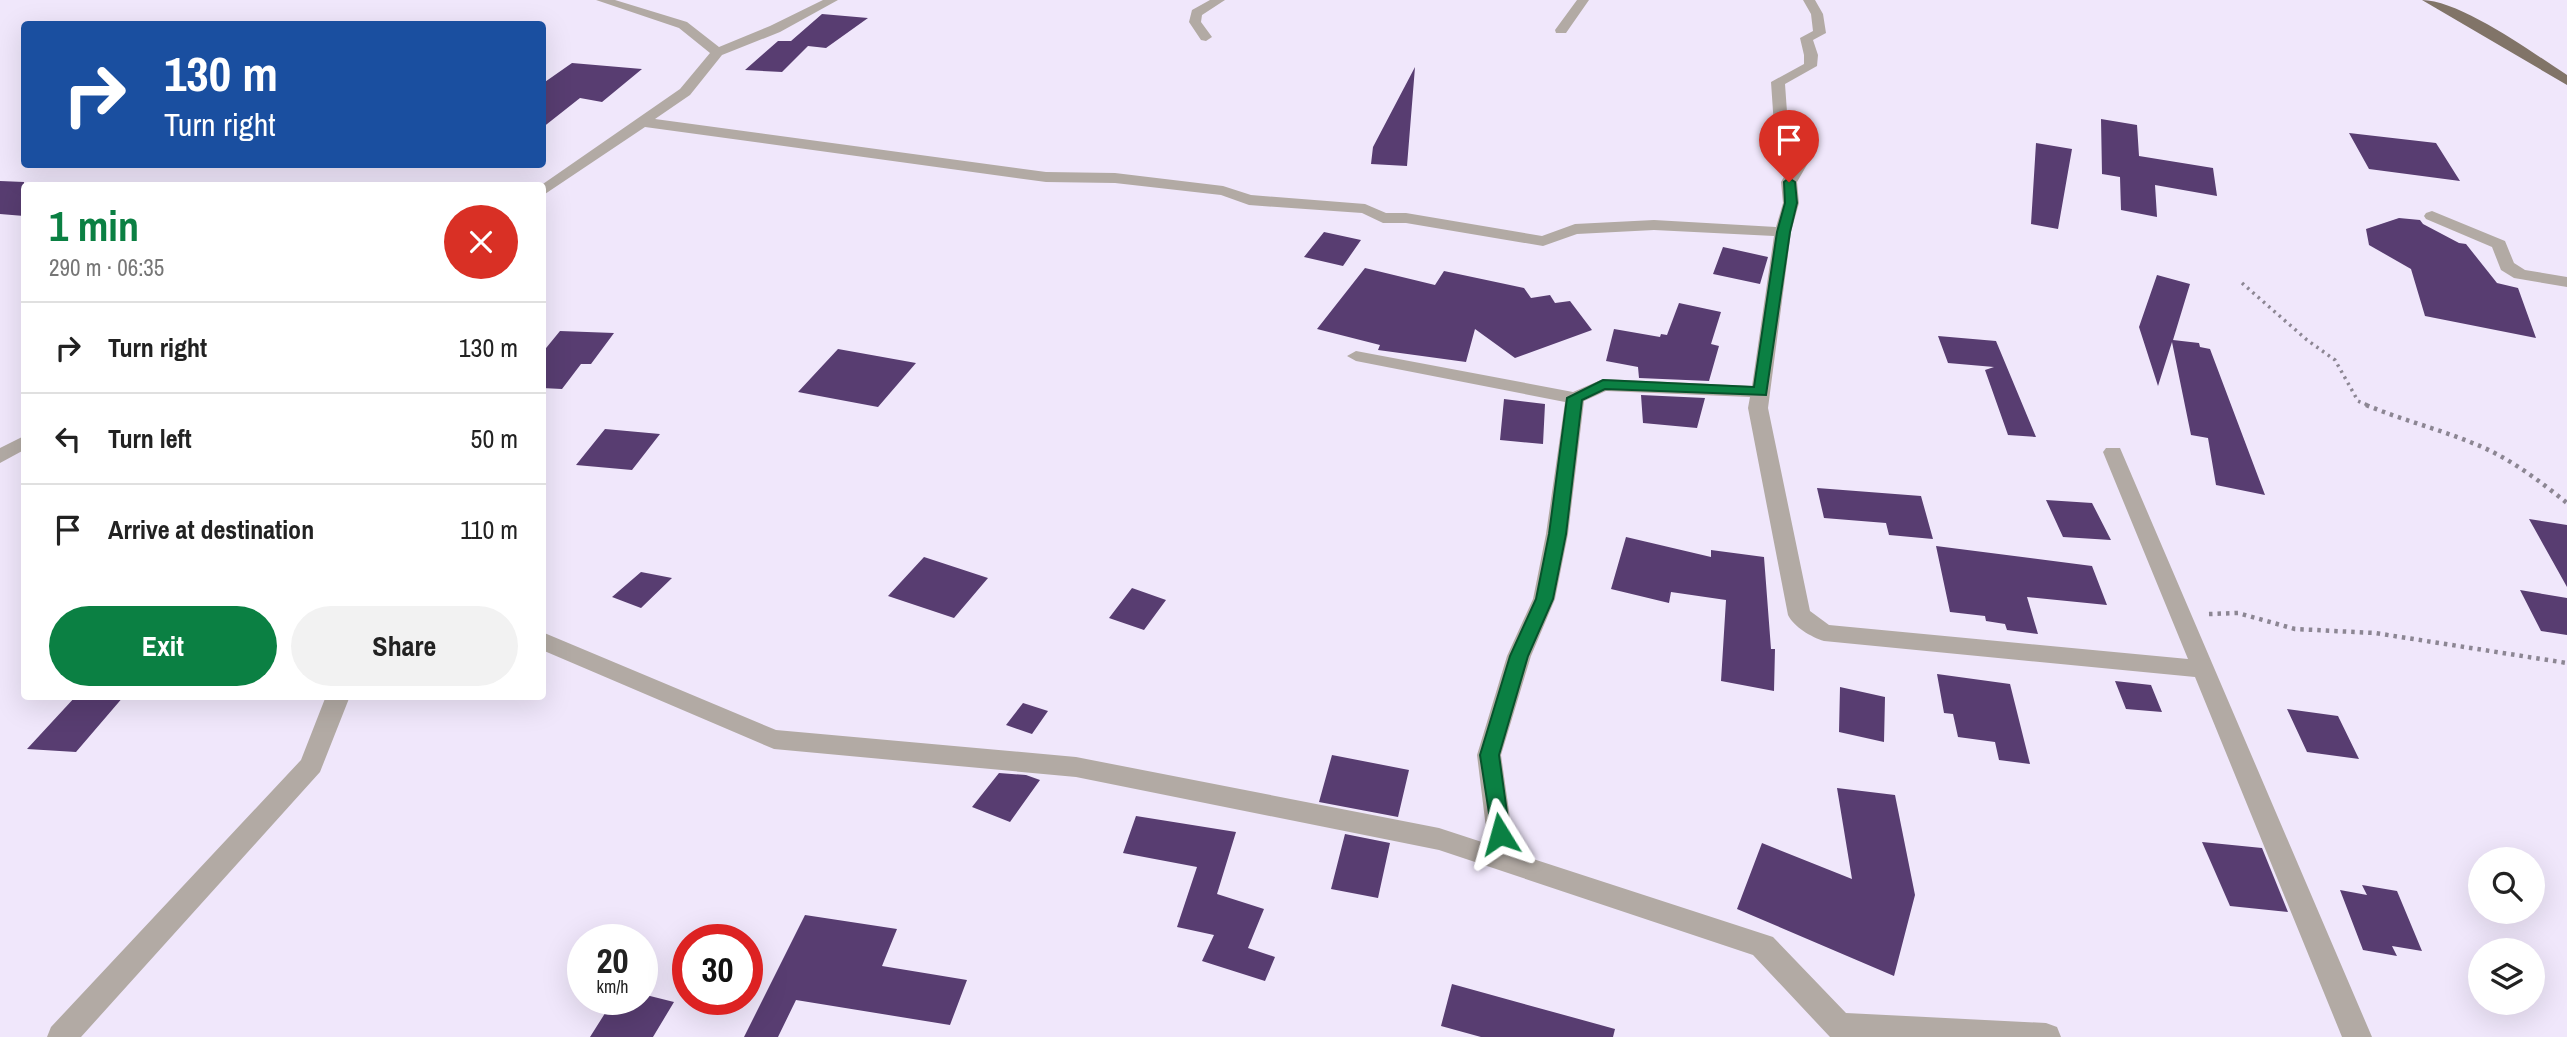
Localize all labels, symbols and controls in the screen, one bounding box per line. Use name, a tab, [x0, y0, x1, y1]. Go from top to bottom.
text: 130 m	[164, 40, 278, 106]
icon: right	[49, 49, 140, 140]
text: Turn right	[164, 103, 276, 146]
pin	[1759, 110, 1819, 182]
icon: arrive	[1770, 121, 1808, 159]
text: 1 min	[49, 198, 139, 254]
button: close	[444, 205, 518, 279]
text: 290 m · 06:35	[49, 252, 164, 283]
icon: right	[49, 329, 87, 367]
text: Turn right	[108, 330, 207, 365]
text: 130 m	[459, 330, 518, 365]
icon: left	[49, 420, 87, 458]
text: Turn left	[108, 421, 192, 456]
text: 50 m	[471, 421, 518, 456]
icon: arrive	[49, 511, 87, 549]
text: Arrive at destination	[108, 512, 314, 547]
text: 110 m	[460, 512, 518, 547]
button: Exit	[49, 606, 277, 686]
button: Share	[291, 606, 518, 686]
position arrow	[1463, 797, 1537, 871]
map controls	[2468, 847, 2545, 1015]
button: search	[2468, 847, 2545, 924]
speed limit sign: 30	[672, 924, 763, 1015]
text: 20	[597, 937, 628, 984]
button: layers	[2468, 938, 2545, 1015]
text: km/h	[597, 974, 629, 999]

